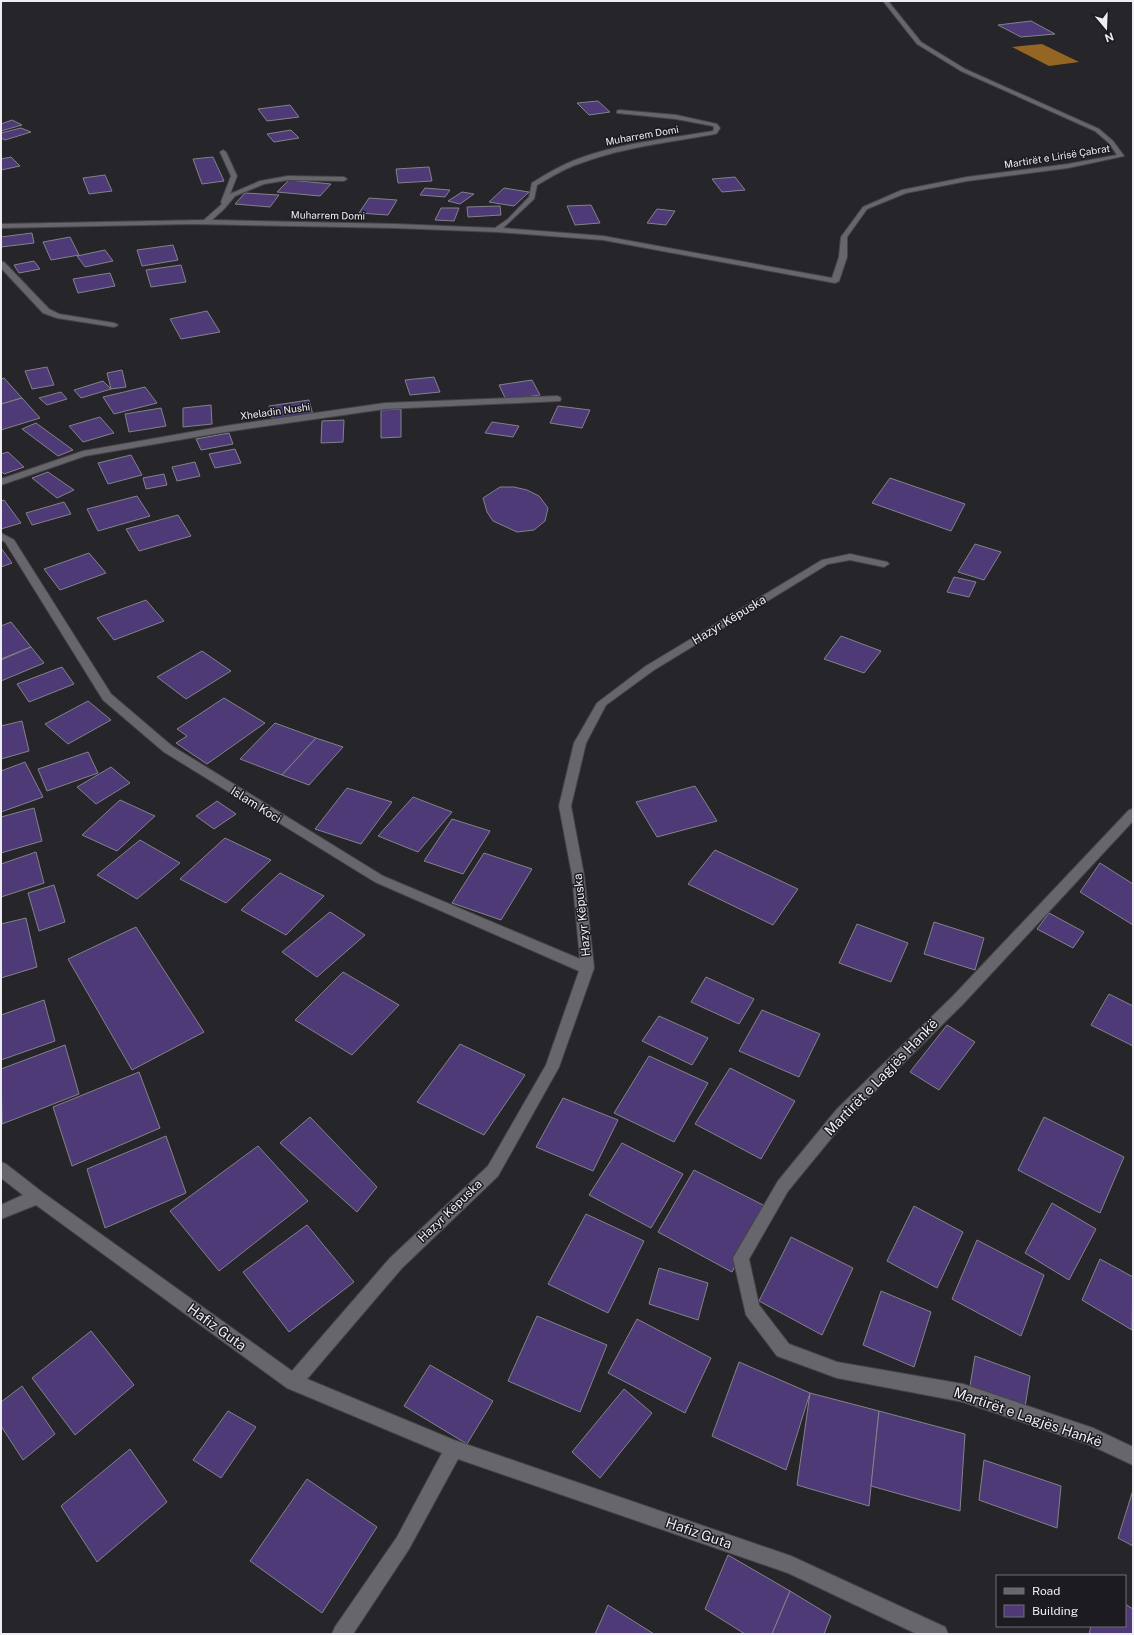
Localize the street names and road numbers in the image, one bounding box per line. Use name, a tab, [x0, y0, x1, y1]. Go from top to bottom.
street label: Muharrem Domi	[604, 123, 680, 147]
street label: Martirët e Lirisë Çabrat	[1003, 142, 1111, 170]
street label: Muharrem Domi	[291, 208, 365, 222]
street label: Xheladin Nushi	[239, 400, 311, 422]
street label: Hazyr Këpuska	[690, 593, 768, 647]
street label: Islam Koci	[228, 784, 284, 826]
street label: Hazyr Këpuska	[571, 873, 593, 957]
street label: Martirët e Lagjës Hankë	[821, 1015, 941, 1139]
street label: Hazyr Këpuska	[415, 1177, 485, 1245]
street label: Hafiz Guta	[184, 1300, 250, 1354]
street label: Martirët e Lagjës Hankë	[952, 1384, 1104, 1450]
street label: Hafiz Guta	[664, 1514, 734, 1552]

